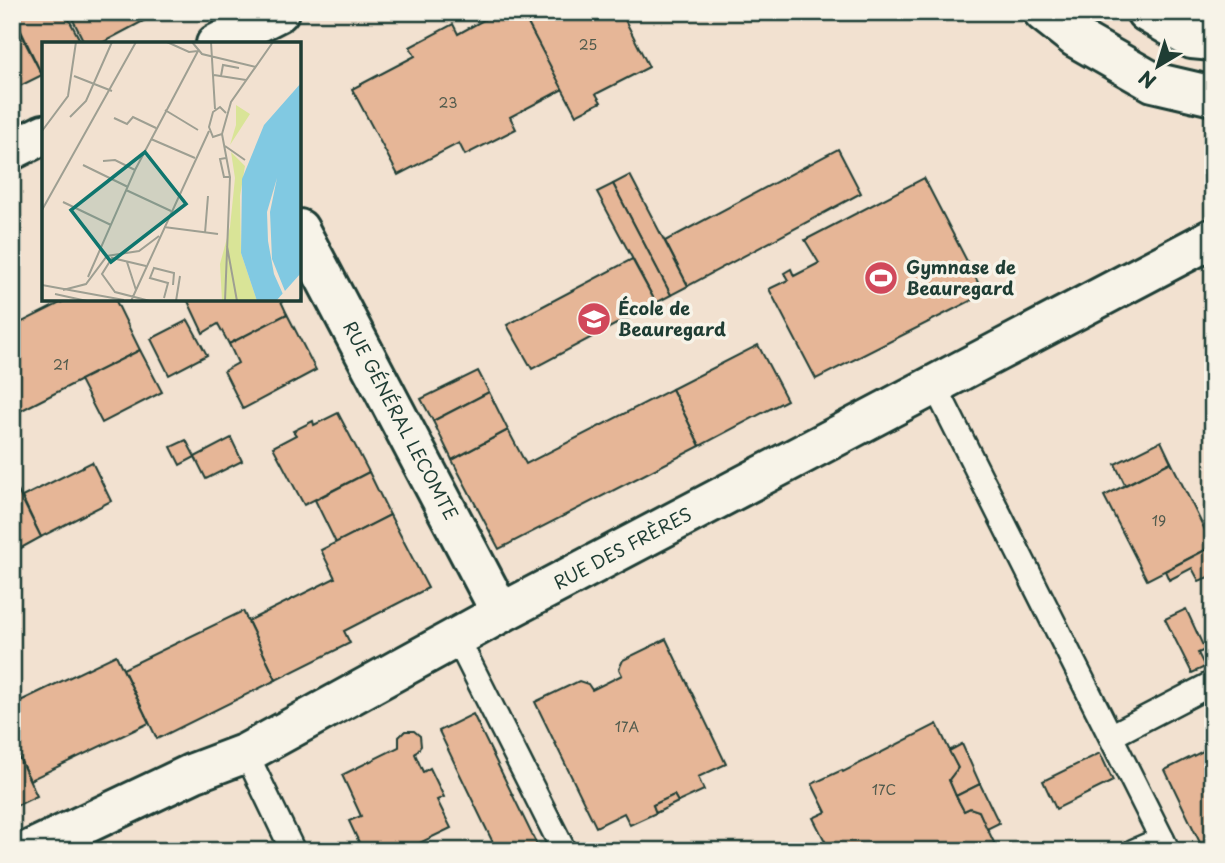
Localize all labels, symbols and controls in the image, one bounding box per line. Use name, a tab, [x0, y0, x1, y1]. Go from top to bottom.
north arrow	[1124, 32, 1194, 102]
house number: 25	[579, 34, 597, 55]
inset map	[42, 42, 301, 301]
text: N	[1132, 65, 1161, 96]
house number: 23	[439, 92, 457, 113]
place label: Gymnase de Beauregard	[906, 253, 1016, 301]
sports icon: Gymnase de Beauregard	[862, 259, 900, 297]
place label: École de Beauregard	[618, 294, 726, 342]
school or university icon: École de Beauregard	[575, 300, 613, 338]
street label: RUE GÉNÉRAL LECOMTE	[337, 316, 465, 525]
house number: 21	[53, 354, 69, 375]
street label: RUE DES FRÈRES	[548, 500, 696, 596]
house number: 19	[1152, 510, 1166, 531]
house number: 17A	[615, 716, 640, 737]
house number: 17C	[872, 779, 896, 800]

